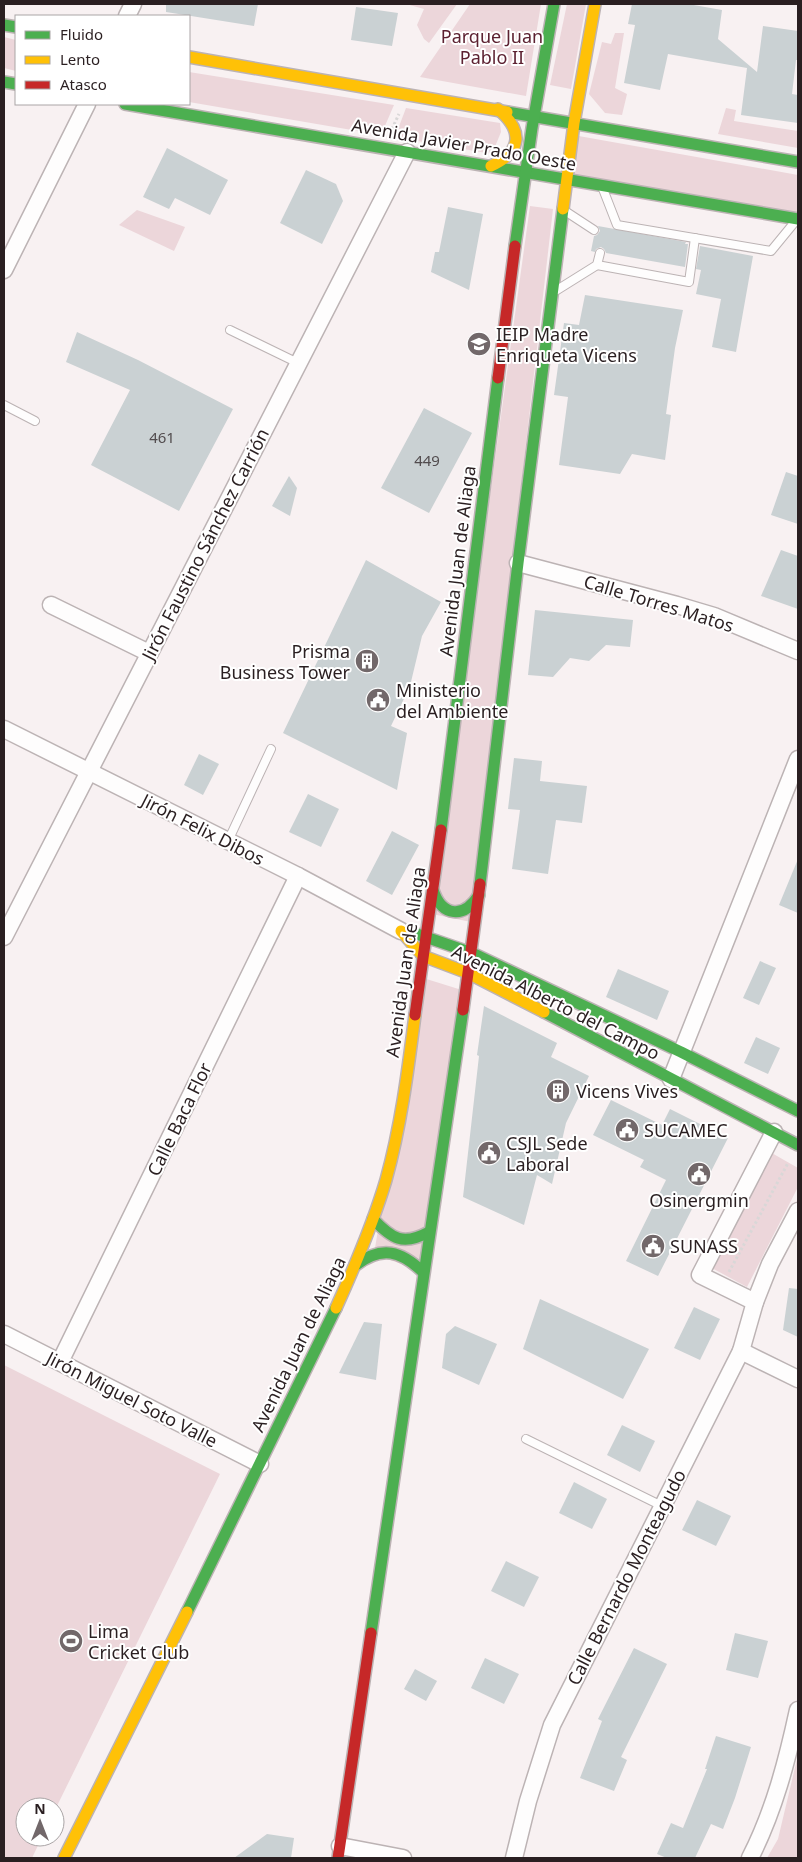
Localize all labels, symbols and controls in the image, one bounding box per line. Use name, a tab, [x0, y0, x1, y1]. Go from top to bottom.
legend	[15, 15, 190, 105]
text: Fluido	[60, 24, 103, 44]
park label: Parque Juan Pablo II	[441, 24, 543, 69]
text: Lento	[60, 49, 100, 69]
text: Atasco	[60, 74, 107, 94]
street label: Avenida Javier Prado Oeste	[350, 112, 578, 176]
place label: IEIP Madre Enriqueta Vicens	[496, 322, 637, 367]
school or university icon: IEIP Madre Enriqueta Vicens	[466, 331, 492, 357]
street label: Jirón Faustino Sánchez Carrión	[135, 424, 274, 666]
house number: 461	[149, 427, 175, 447]
house number: 449	[414, 450, 440, 470]
street label: Avenida Juan de Aliaga	[433, 464, 481, 658]
street label: Calle Torres Matos	[581, 569, 737, 637]
place label: Prisma Business Tower	[220, 639, 351, 684]
building icon: Prisma Business Tower	[354, 648, 380, 674]
place label: Ministerio del Ambiente	[396, 678, 509, 723]
public building icon: Ministerio del Ambiente	[365, 687, 391, 713]
street label: Jirón Felix Dibos	[136, 787, 268, 870]
street label: Avenida Juan de Aliaga	[380, 865, 430, 1059]
street label: Avenida Alberto del Campo	[448, 939, 664, 1065]
street label: Calle Baca Flor	[141, 1058, 217, 1180]
building icon: Vicens Vives	[545, 1078, 571, 1104]
place label: Vicens Vives	[576, 1079, 678, 1103]
public building icon: SUCAMEC	[614, 1117, 640, 1143]
place label: SUCAMEC	[644, 1118, 728, 1142]
place label: CSJL Sede Laboral	[506, 1131, 588, 1176]
public building icon: CSJL Sede Laboral	[476, 1140, 502, 1166]
public building icon: Osinergmin	[686, 1161, 712, 1187]
place label: Osinergmin	[649, 1188, 749, 1212]
public building icon: SUNASS	[640, 1233, 666, 1259]
place label: SUNASS	[670, 1234, 738, 1258]
street label: Avenida Juan de Aliaga	[245, 1252, 351, 1436]
street label: Jirón Miguel Soto Valle	[41, 1345, 222, 1453]
street label: Calle Bernardo Monteagudo	[561, 1465, 691, 1689]
place label: Lima Cricket Club	[88, 1619, 189, 1664]
sports icon: Lima Cricket Club	[58, 1628, 84, 1654]
north arrow	[15, 1797, 65, 1847]
text: N	[34, 1799, 46, 1818]

